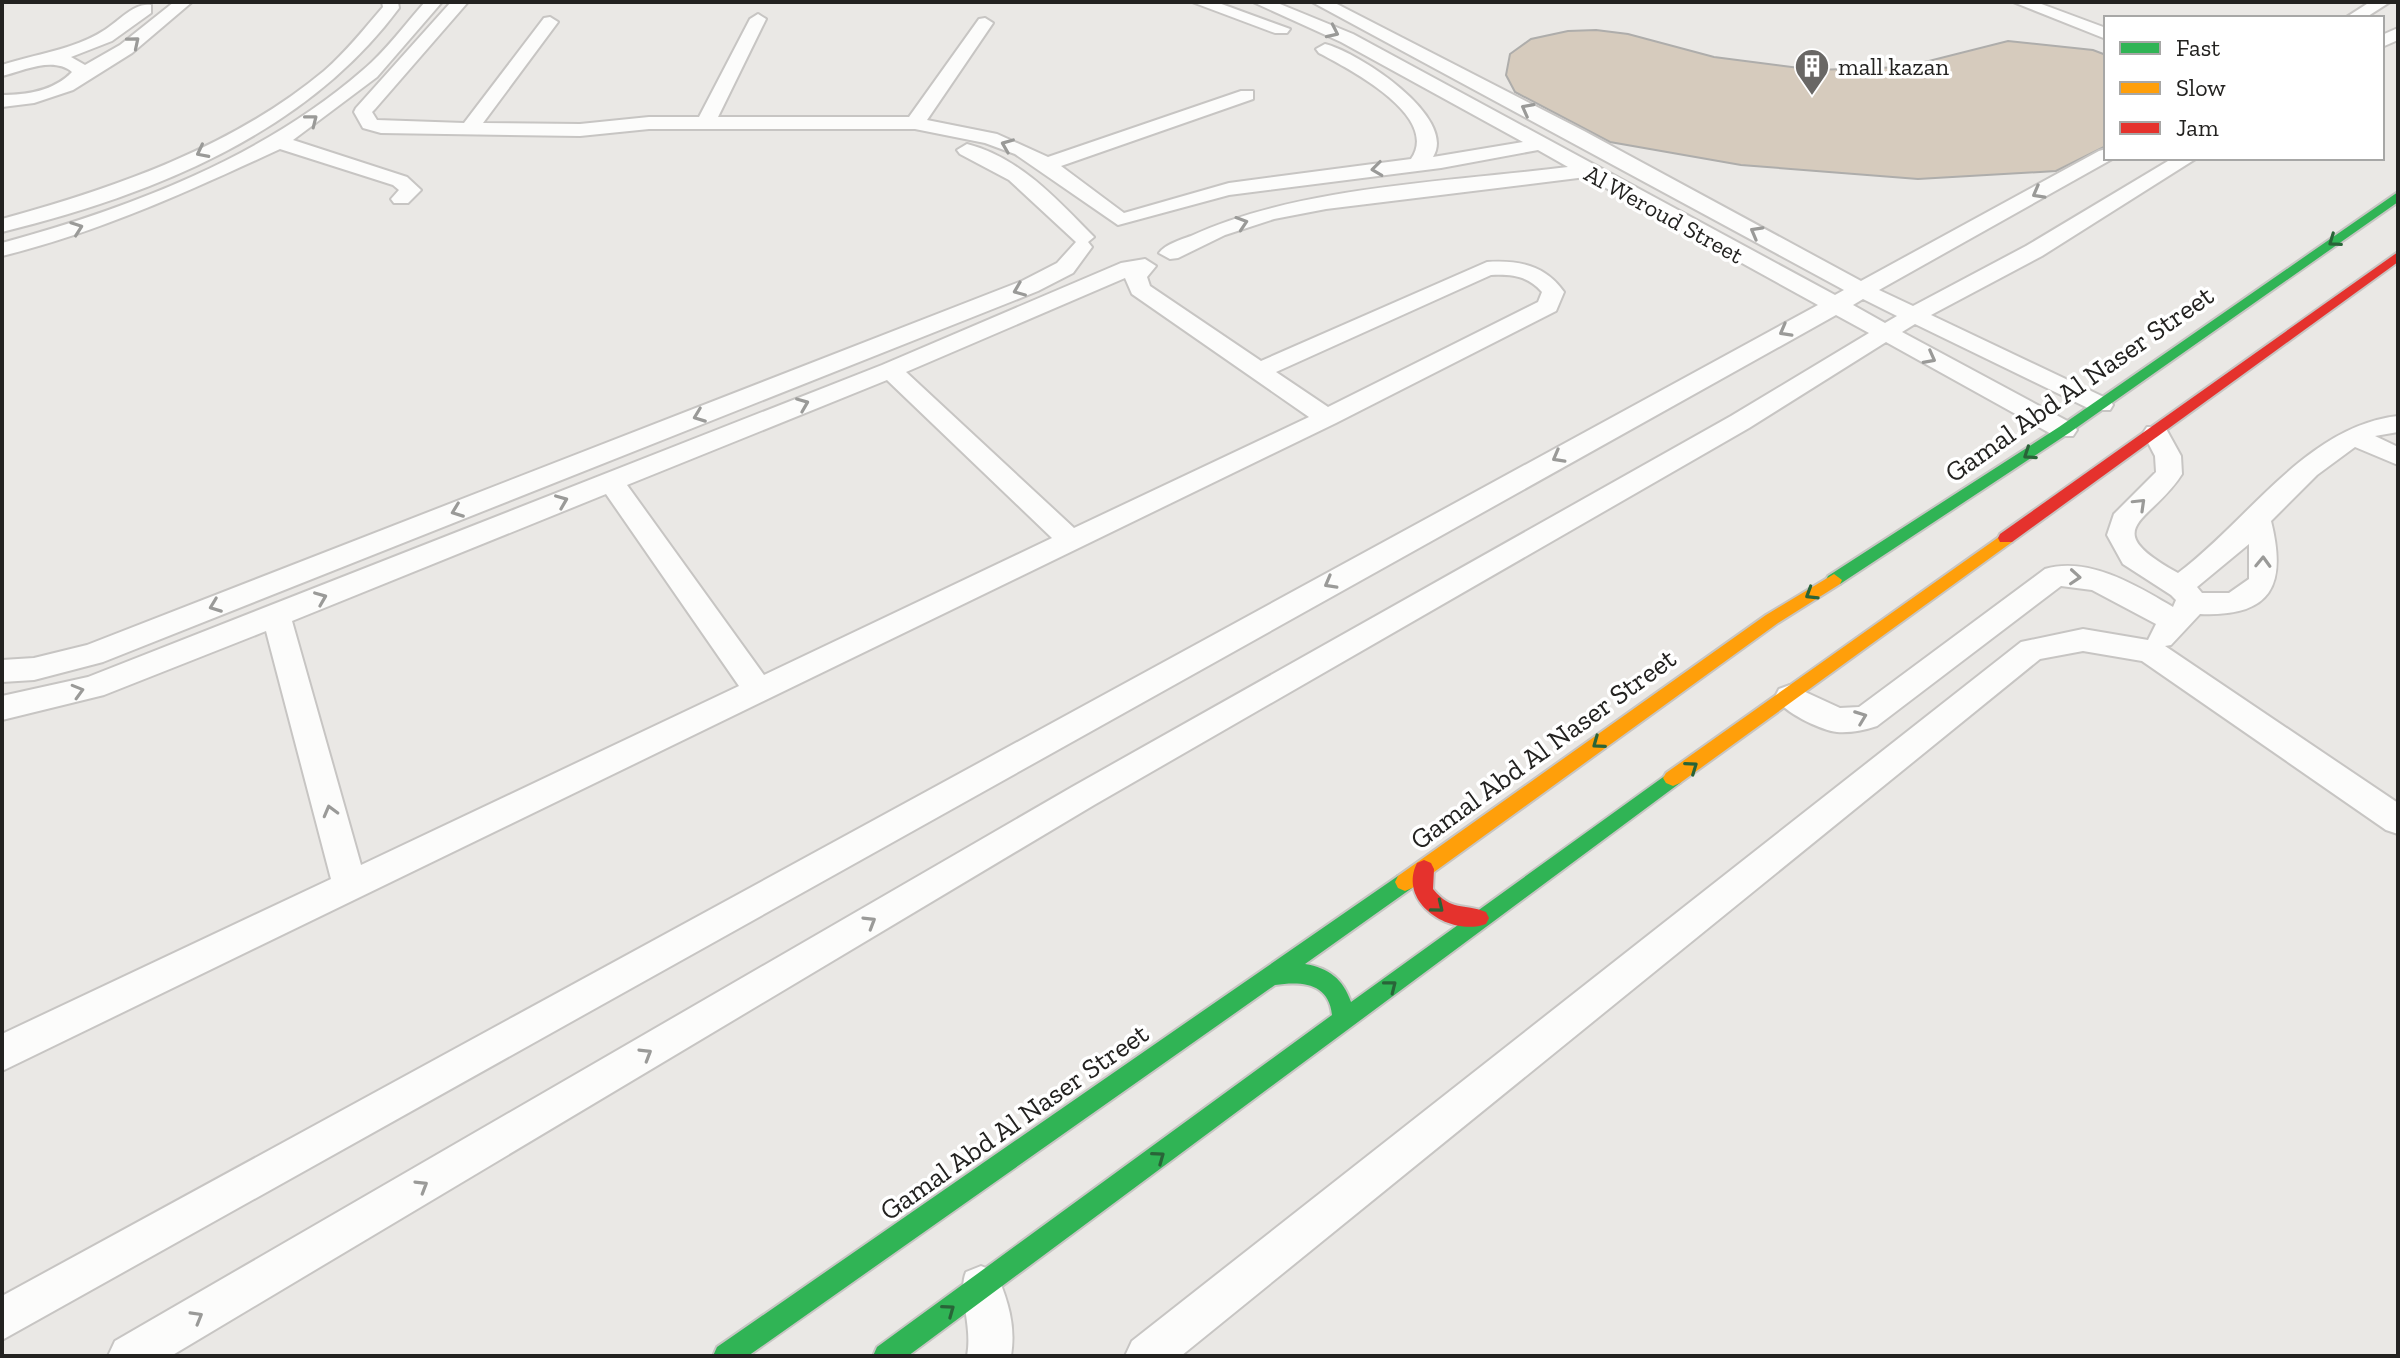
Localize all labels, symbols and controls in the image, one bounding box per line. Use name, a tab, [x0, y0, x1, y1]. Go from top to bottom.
legend	[2104, 16, 2384, 160]
one-way arrow	[1325, 22, 1340, 38]
text: Fast	[2176, 33, 2220, 62]
one-way arrow	[125, 37, 139, 52]
building icon: mall kazan	[1793, 47, 1831, 97]
place label: mall kazan	[1838, 52, 1949, 81]
text: Slow	[2176, 73, 2226, 102]
one-way arrow	[1520, 103, 1535, 118]
text: Jam	[2176, 113, 2219, 142]
one-way arrow	[303, 115, 318, 129]
one-way arrow	[1001, 138, 1015, 155]
one-way arrow	[196, 143, 211, 158]
street label: Al Weroud Street	[1580, 158, 1748, 270]
one-way arrow	[1370, 160, 1383, 177]
one-way arrow	[2031, 183, 2046, 198]
one-way arrow	[1234, 216, 1248, 232]
one-way arrow	[69, 221, 83, 238]
one-way arrow	[1749, 227, 1764, 242]
one-way arrow	[2329, 231, 2343, 246]
street label: Gamal Abd Al Naser Street	[1939, 278, 2220, 489]
one-way arrow	[1013, 281, 1027, 297]
one-way arrow	[1779, 321, 1794, 337]
one-way arrow	[1921, 348, 1936, 363]
one-way arrow	[795, 397, 809, 414]
one-way arrow	[693, 406, 707, 423]
one-way arrow	[2024, 444, 2038, 459]
one-way arrow	[1552, 447, 1566, 463]
one-way arrow	[554, 494, 568, 511]
one-way arrow	[2131, 499, 2145, 513]
one-way arrow	[451, 501, 465, 518]
one-way arrow	[2255, 555, 2272, 568]
one-way arrow	[2068, 568, 2081, 585]
one-way arrow	[1324, 573, 1339, 589]
one-way arrow	[1805, 585, 1820, 600]
one-way arrow	[313, 591, 327, 608]
one-way arrow	[209, 597, 223, 613]
street label: Gamal Abd Al Naser Street	[1404, 641, 1683, 856]
one-way arrow	[71, 684, 85, 700]
one-way arrow	[1854, 710, 1868, 726]
one-way arrow	[1592, 734, 1606, 748]
one-way arrow	[1683, 762, 1697, 777]
one-way arrow	[322, 805, 339, 819]
one-way arrow	[1429, 897, 1444, 911]
one-way arrow	[861, 916, 876, 932]
one-way arrow	[1382, 981, 1396, 996]
street label: Gamal Abd Al Naser Street	[874, 1016, 1155, 1227]
one-way arrow	[637, 1048, 652, 1064]
one-way arrow	[1150, 1152, 1165, 1167]
one-way arrow	[413, 1180, 428, 1196]
one-way arrow	[940, 1305, 955, 1320]
one-way arrow	[188, 1311, 203, 1327]

